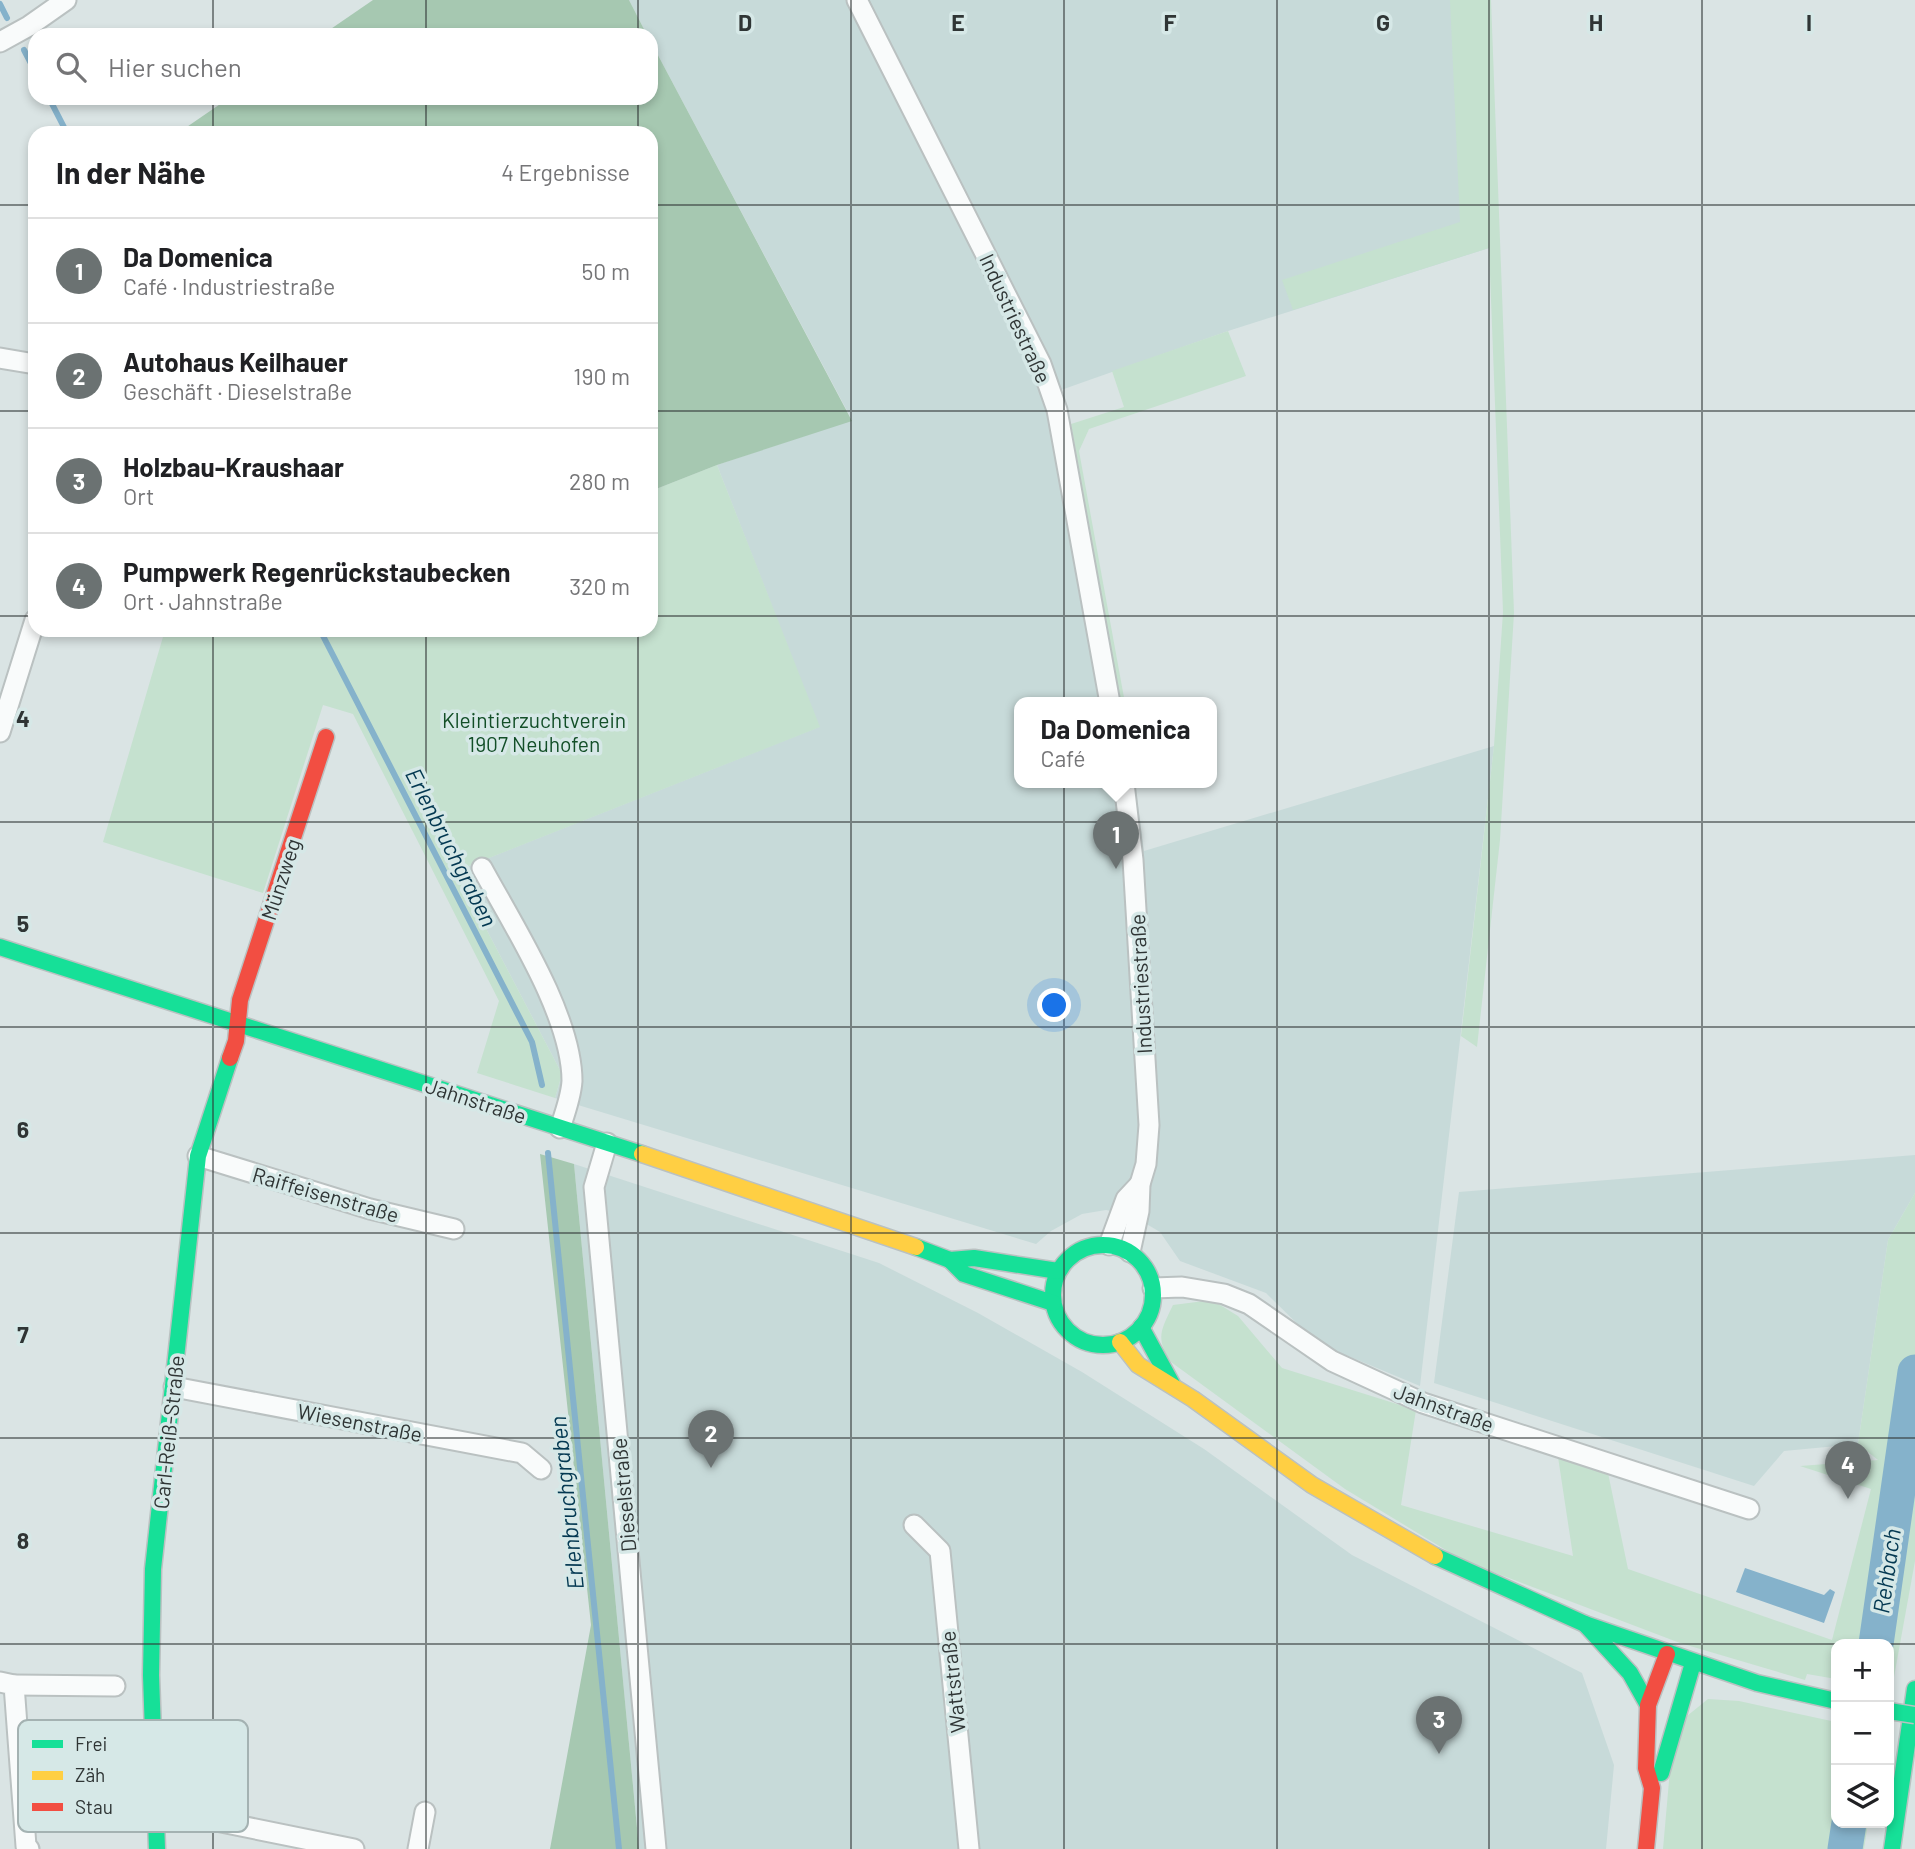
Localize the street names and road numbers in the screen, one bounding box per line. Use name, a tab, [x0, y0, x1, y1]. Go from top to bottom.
street label: Industriestraße	[975, 249, 1057, 387]
street label: Münzweg	[255, 835, 305, 923]
street label: Industriestraße	[1124, 913, 1156, 1055]
street label: Jahnstraße	[422, 1072, 530, 1128]
street label: Raiffeisenstraße	[250, 1161, 402, 1227]
street label: Carl-Reiß-Straße	[147, 1354, 189, 1510]
street label: Jahnstraße	[1391, 1377, 1497, 1437]
street label: Wiesenstraße	[296, 1398, 424, 1446]
street label: Dieselstraße	[606, 1437, 640, 1553]
street label: Wattstraße	[934, 1630, 970, 1734]

